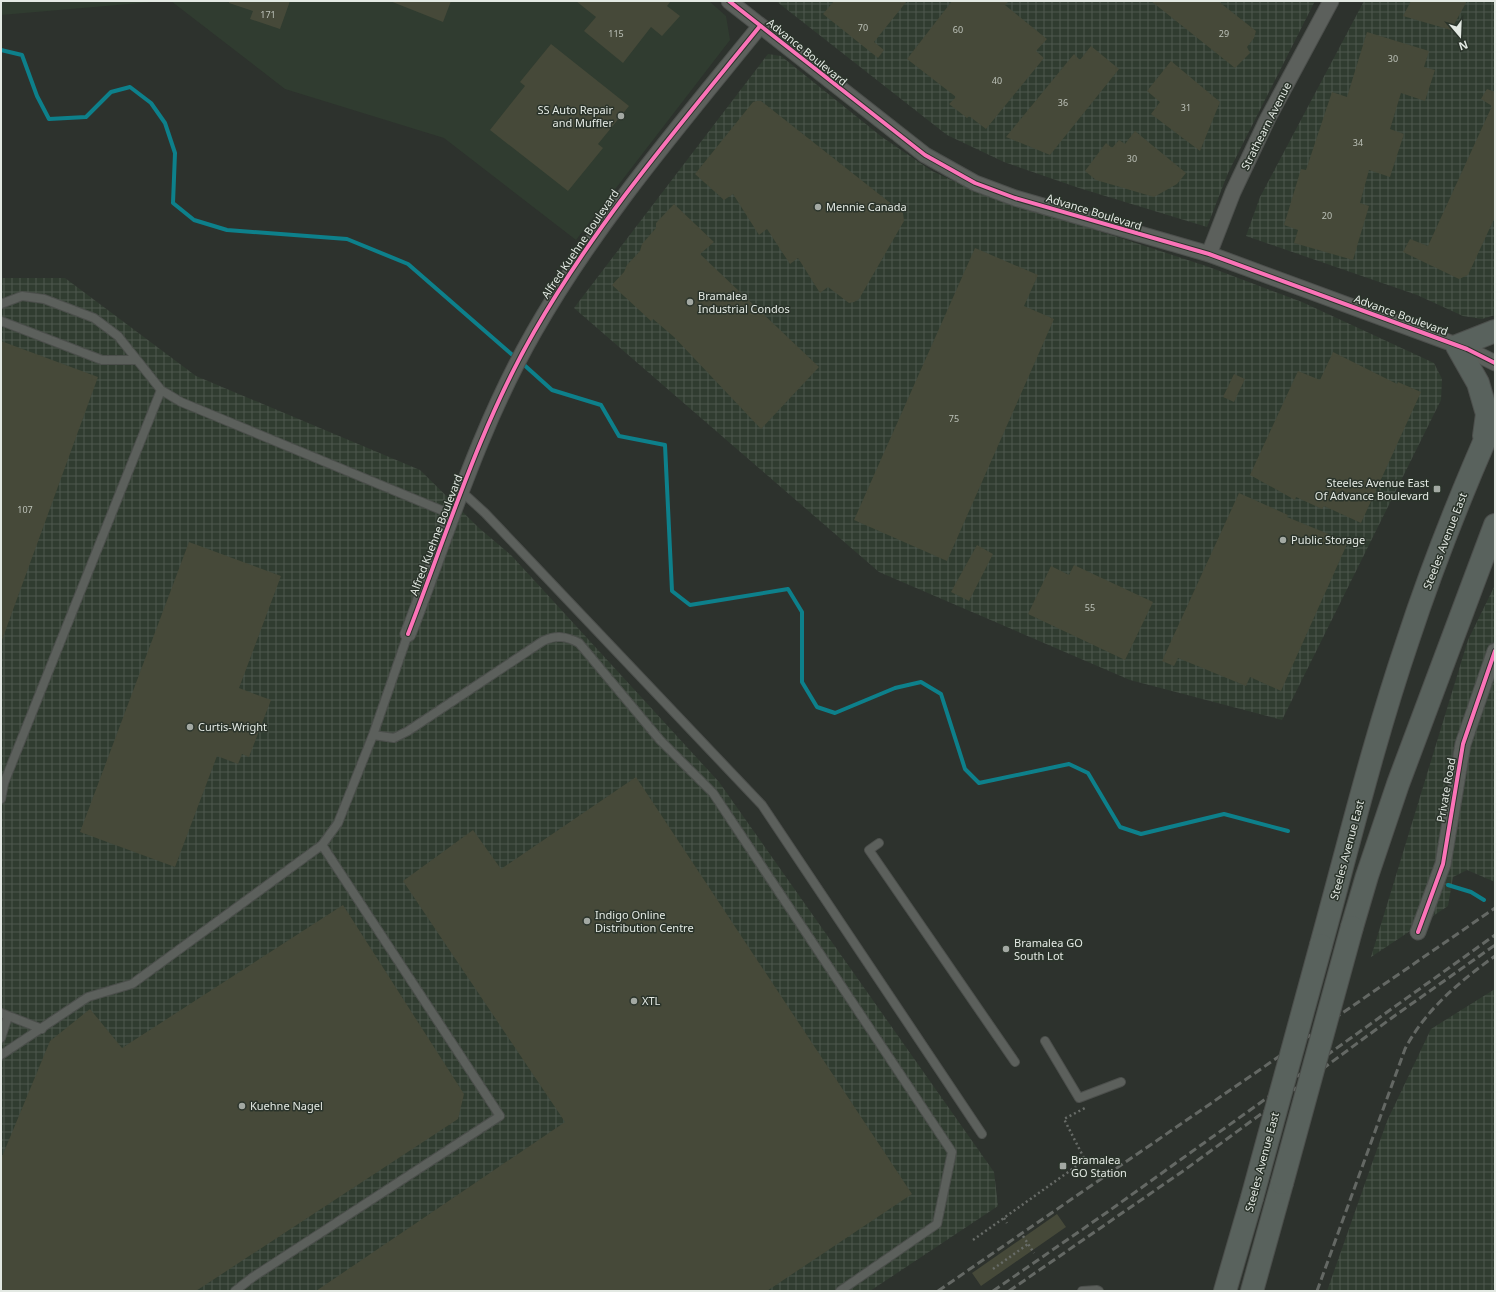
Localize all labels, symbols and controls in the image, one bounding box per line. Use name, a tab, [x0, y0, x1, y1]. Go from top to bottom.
house number: 171	[260, 8, 276, 21]
street label: Advance Boulevard	[764, 15, 850, 89]
north arrow	[1440, 16, 1480, 56]
house number: 70	[858, 21, 868, 34]
house number: 60	[953, 23, 963, 36]
house number: 115	[608, 27, 624, 40]
house number: 29	[1219, 27, 1229, 40]
text: N	[1457, 37, 1470, 54]
house number: 30	[1388, 52, 1398, 65]
house number: 40	[992, 74, 1002, 87]
street label: Strathearn Avenue	[1237, 79, 1294, 172]
house number: 36	[1058, 96, 1068, 109]
house number: 31	[1181, 101, 1191, 114]
place label: SS Auto Repair and Muffler	[537, 102, 613, 130]
marker: SS Auto Repair and Muffler	[616, 111, 626, 121]
house number: 34	[1353, 136, 1363, 149]
house number: 30	[1127, 152, 1137, 165]
street label: Alfred Kuehne Boulevard	[537, 186, 622, 301]
street label: Advance Boulevard	[1045, 190, 1144, 233]
place label: Mennie Canada	[826, 199, 907, 214]
marker: Mennie Canada	[813, 202, 823, 212]
house number: 20	[1322, 209, 1332, 222]
place label: Bramalea Industrial Condos	[698, 288, 790, 316]
street label: Advance Boulevard	[1352, 291, 1450, 339]
marker: Bramalea Industrial Condos	[685, 297, 695, 307]
house number: 75	[949, 412, 959, 425]
street label: Alfred Kuehne Boulevard	[405, 472, 466, 598]
place label: Steeles Avenue East Of Advance Boulevard	[1315, 475, 1429, 503]
marker: Steeles Avenue East Of Advance Boulevard	[1432, 484, 1442, 494]
street label: Steeles Avenue East	[1419, 490, 1470, 591]
house number: 107	[17, 503, 33, 516]
place label: Public Storage	[1291, 532, 1365, 547]
marker: Public Storage	[1278, 535, 1288, 545]
house number: 55	[1085, 601, 1095, 614]
place label: Curtis-Wright	[198, 719, 267, 734]
marker: Curtis-Wright	[185, 722, 195, 732]
street label: Private Road	[1432, 756, 1459, 823]
street label: Steeles Avenue East	[1326, 798, 1367, 901]
place label: Indigo Online Distribution Centre	[595, 907, 694, 935]
marker: Indigo Online Distribution Centre	[582, 916, 592, 926]
place label: Bramalea GO South Lot	[1014, 935, 1083, 963]
marker: Bramalea GO South Lot	[1001, 944, 1011, 954]
place label: XTL	[642, 993, 661, 1008]
marker: XTL	[629, 996, 639, 1006]
place label: Kuehne Nagel	[250, 1098, 323, 1113]
marker: Kuehne Nagel	[237, 1101, 247, 1111]
street label: Steeles Avenue East	[1241, 1110, 1282, 1213]
place label: Bramalea GO Station	[1071, 1152, 1127, 1180]
marker: Bramalea GO Station	[1058, 1161, 1068, 1171]

